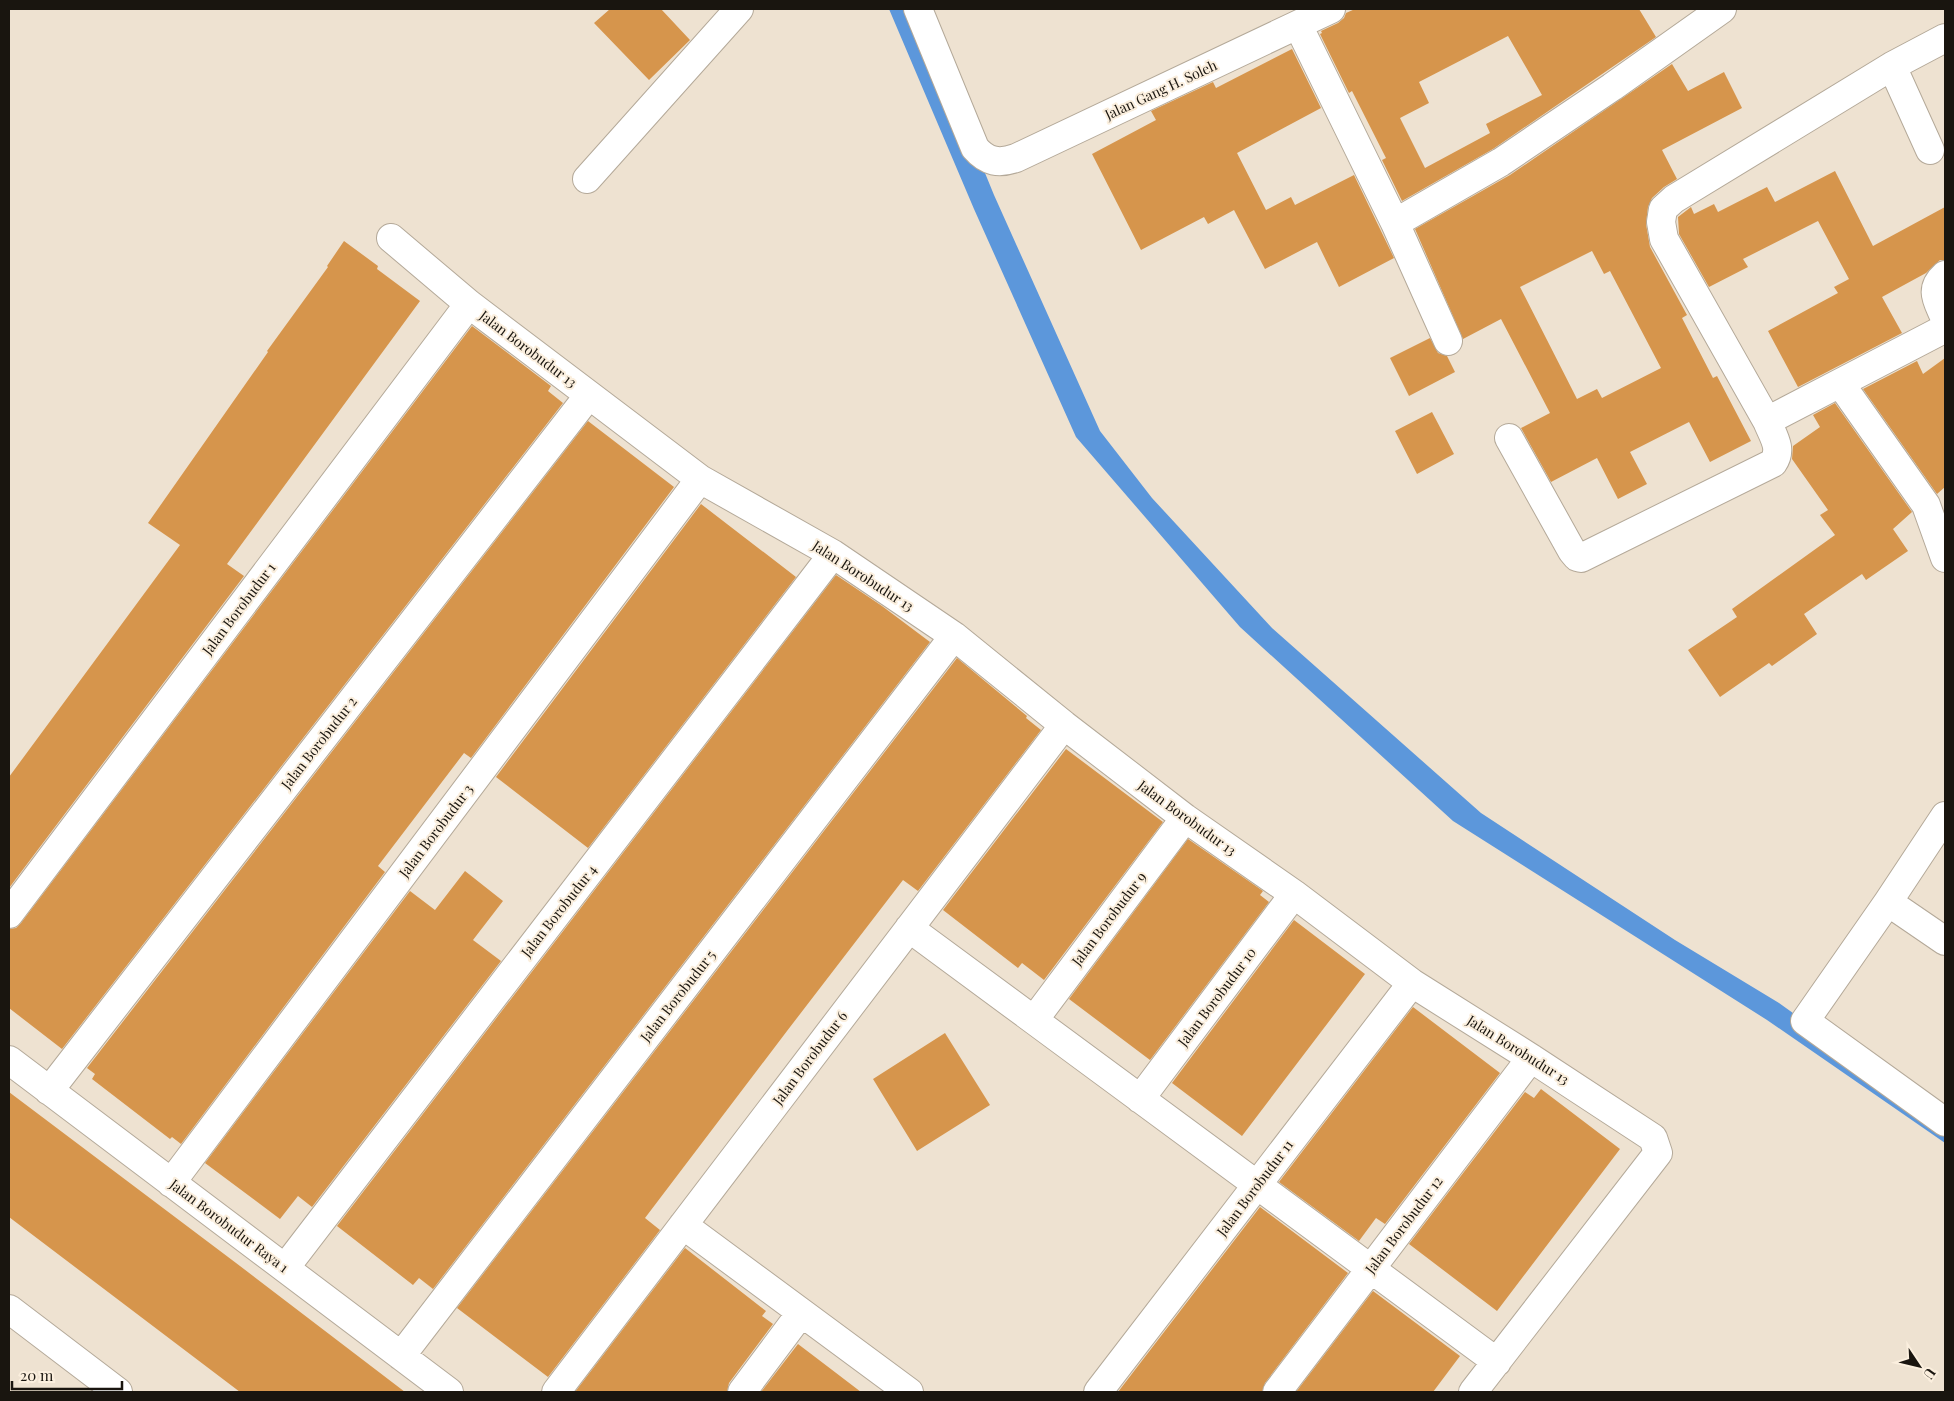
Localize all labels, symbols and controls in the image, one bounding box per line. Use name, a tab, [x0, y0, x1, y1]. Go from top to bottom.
street label: Jalan Gang H. Soleh	[1101, 55, 1221, 124]
street label: Jalan Borobudur 13	[475, 305, 581, 391]
street label: Jalan Borobudur 13	[808, 535, 918, 615]
street label: Jalan Borobudur 1	[197, 559, 280, 660]
street label: Jalan Borobudur 2	[276, 692, 361, 794]
street label: Jalan Borobudur 13	[1134, 775, 1240, 860]
street label: Jalan Borobudur 3	[394, 780, 477, 882]
street label: Jalan Borobudur 4	[516, 861, 601, 962]
street label: Jalan Borobudur 9	[1066, 868, 1150, 970]
street label: Jalan Borobudur 10	[1172, 943, 1260, 1051]
street label: Jalan Borobudur 5	[635, 946, 720, 1046]
street label: Jalan Borobudur 6	[767, 1007, 851, 1109]
street label: Jalan Borobudur 13	[1463, 1010, 1573, 1089]
street label: Jalan Borobudur 11	[1211, 1136, 1297, 1241]
street label: Jalan Borobudur 12	[1360, 1172, 1447, 1278]
street label: Jalan Borobudur Raya 1	[165, 1174, 293, 1277]
north arrow	[1894, 1341, 1944, 1391]
scale bar	[12, 1358, 122, 1390]
text: U	[1919, 1364, 1941, 1383]
text: 20 m	[20, 1365, 54, 1385]

